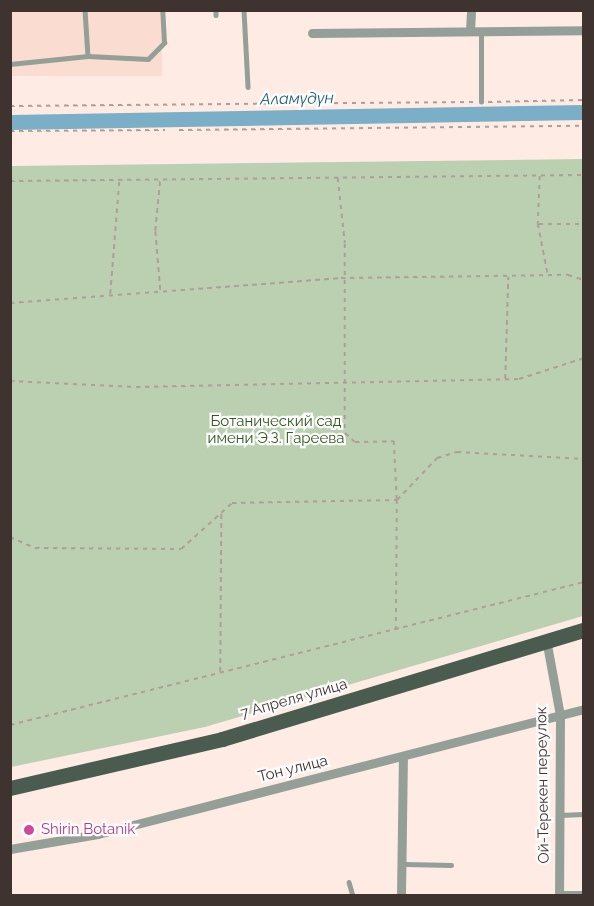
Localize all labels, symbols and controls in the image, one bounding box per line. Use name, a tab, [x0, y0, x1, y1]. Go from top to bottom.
water label: Аламүдүн	[260, 89, 334, 109]
park label: Ботанический сад имени Э.З. Гареева	[208, 412, 344, 447]
street label: 7 Апреля улица	[238, 675, 350, 723]
street label: Ой-Терекен переулок	[533, 706, 553, 864]
street label: Тон улица	[256, 752, 330, 786]
place label: Shirin Botanik	[41, 821, 135, 839]
marker: Shirin Botanik	[22, 823, 36, 837]

